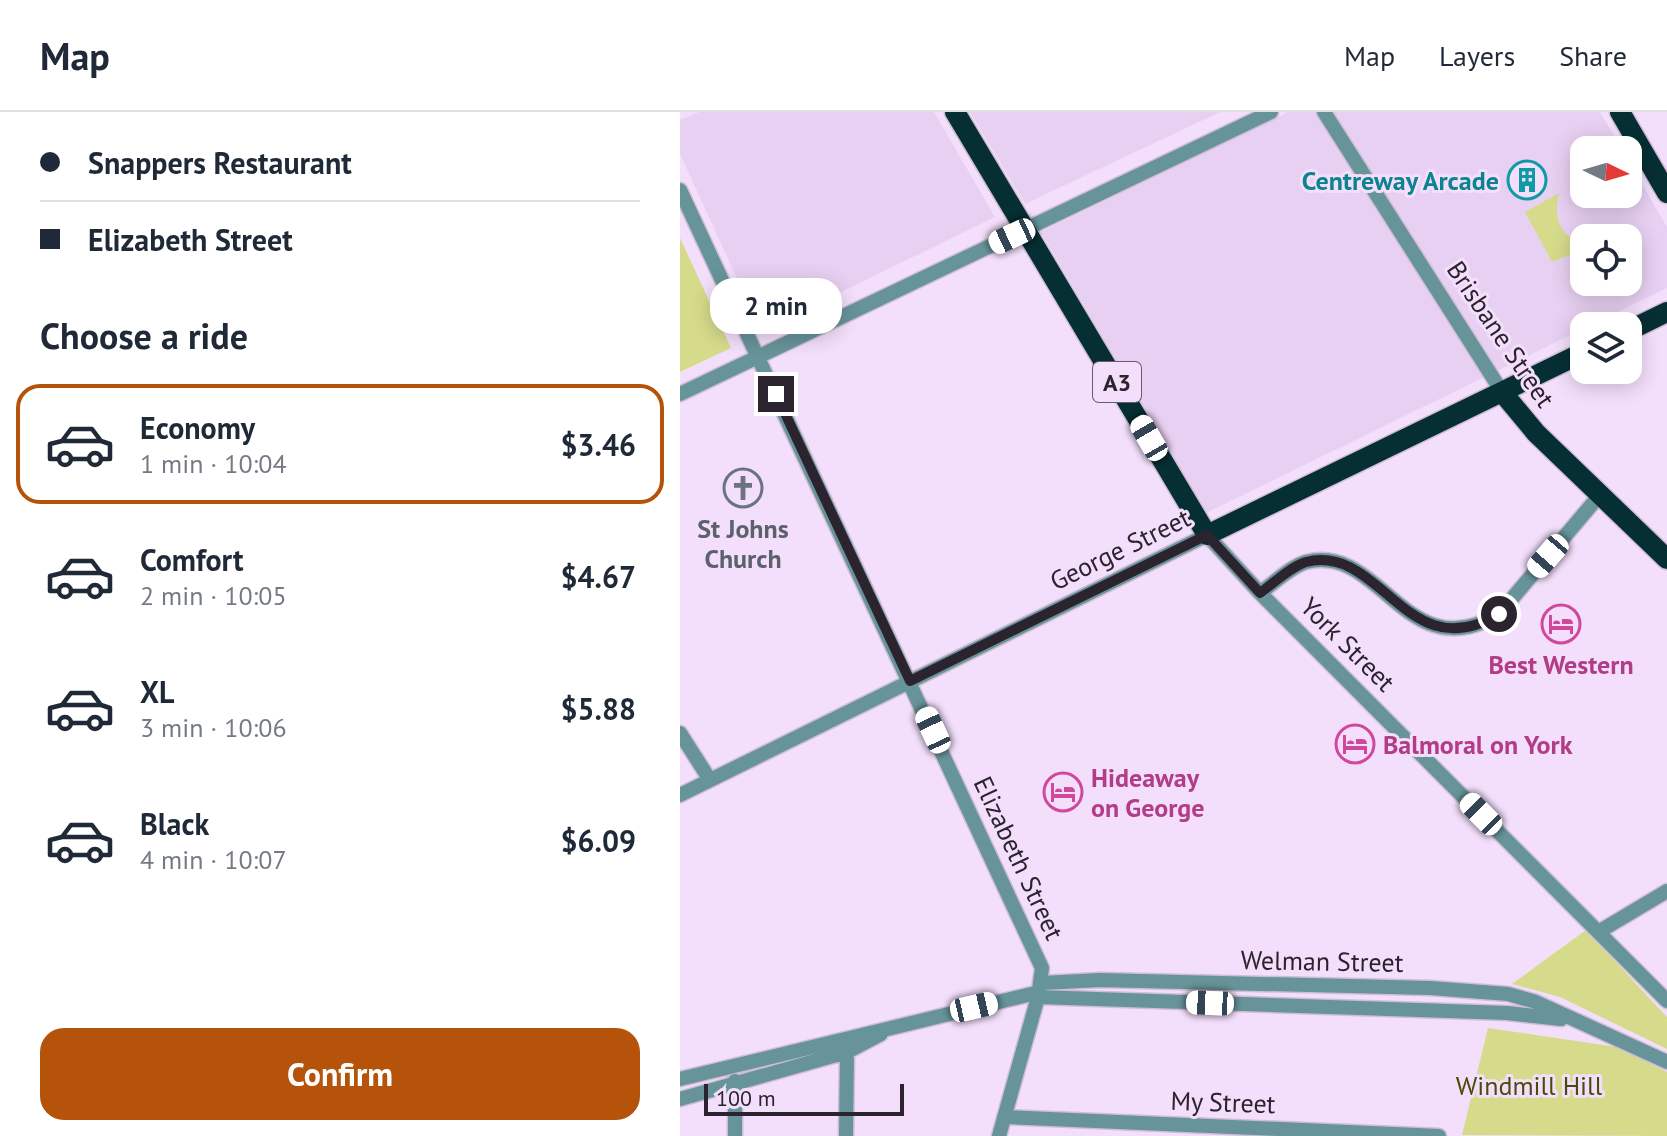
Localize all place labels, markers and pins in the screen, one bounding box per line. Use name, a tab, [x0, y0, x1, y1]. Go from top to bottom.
building icon: Centreway Arcade	[1506, 159, 1548, 201]
place label: Centreway Arcade	[1302, 164, 1499, 197]
church icon: St Johns Church	[722, 467, 764, 509]
place label: St Johns Church	[697, 512, 789, 575]
hotel icon: Best Western	[1540, 603, 1582, 645]
place label: Best Western	[1488, 648, 1634, 681]
hotel icon: Balmoral on York	[1334, 723, 1376, 765]
place label: Balmoral on York	[1383, 728, 1573, 761]
place label: Hideaway on George	[1091, 761, 1205, 824]
hotel icon: Hideaway on George	[1042, 771, 1084, 813]

